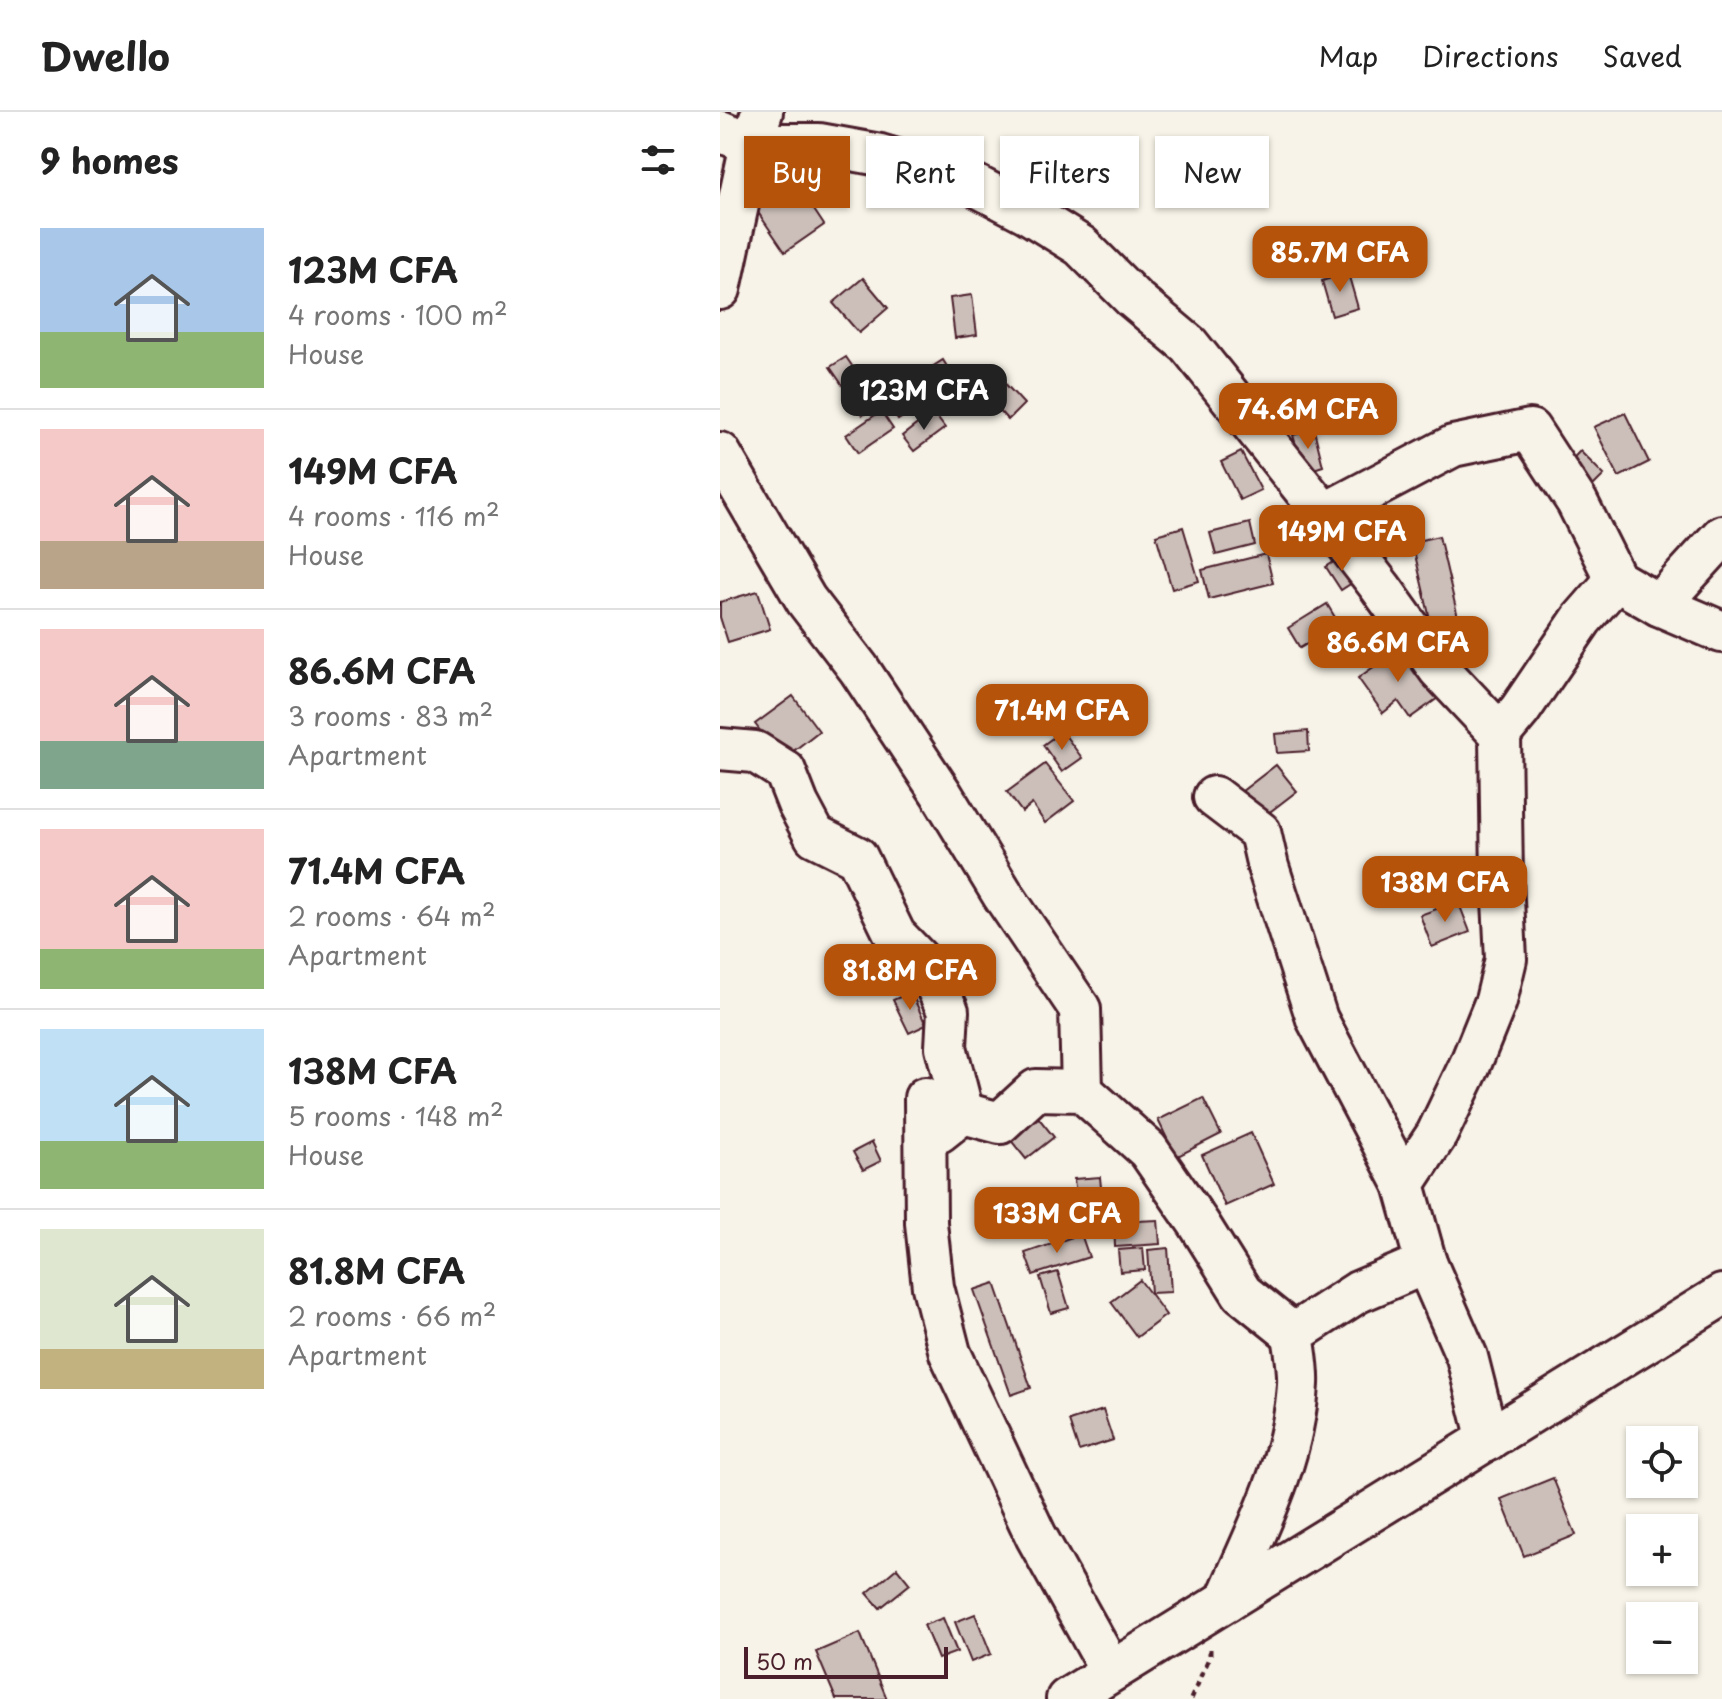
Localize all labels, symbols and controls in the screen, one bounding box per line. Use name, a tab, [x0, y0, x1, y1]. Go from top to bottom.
text: Dwello	[40, 27, 170, 84]
text: Map	[1319, 34, 1378, 77]
text: Directions	[1422, 34, 1559, 77]
text: Saved	[1603, 34, 1682, 77]
text: 9 homes	[40, 134, 179, 186]
chip: Buy	[744, 136, 850, 208]
chip: Rent	[866, 136, 984, 208]
chip: Filters	[1000, 136, 1139, 208]
chip: New	[1155, 136, 1269, 208]
icon: filters	[636, 138, 680, 182]
pin: 85.7M CFA	[1248, 226, 1432, 294]
text: 85.7M CFA	[1271, 232, 1409, 271]
text: 123M CFA	[288, 243, 458, 295]
icon: home	[104, 260, 200, 356]
text: 4 rooms · 100 m²	[288, 295, 508, 334]
text: House	[288, 334, 364, 373]
pin: 123M CFA	[841, 364, 1007, 432]
text: 123M CFA	[859, 370, 989, 409]
pin: 74.6M CFA	[1216, 383, 1400, 451]
text: 74.6M CFA	[1237, 389, 1379, 428]
text: 149M CFA	[288, 444, 458, 496]
icon: home	[104, 461, 200, 557]
text: 4 rooms · 116 m²	[288, 496, 500, 535]
pin: 149M CFA	[1259, 505, 1425, 573]
text: 149M CFA	[1277, 511, 1407, 550]
text: House	[288, 535, 364, 574]
pin: 86.6M CFA	[1306, 616, 1490, 684]
text: 86.6M CFA	[1326, 622, 1470, 661]
text: 86.6M CFA	[288, 644, 476, 696]
icon: home	[104, 661, 200, 757]
pin: 71.4M CFA	[970, 684, 1154, 752]
text: 71.4M CFA	[994, 690, 1130, 729]
text: 3 rooms · 83 m²	[288, 696, 493, 735]
text: Apartment	[288, 735, 427, 774]
text: 71.4M CFA	[288, 844, 466, 896]
pin: 138M CFA	[1362, 856, 1528, 924]
icon: home	[104, 861, 200, 957]
text: 138M CFA	[1380, 862, 1510, 901]
text: 2 rooms · 64 m²	[288, 896, 496, 935]
text: Apartment	[288, 935, 427, 974]
pin: 81.8M CFA	[818, 944, 1002, 1012]
text: 81.8M CFA	[842, 950, 978, 989]
text: 138M CFA	[288, 1044, 457, 1096]
icon: home	[104, 1061, 200, 1157]
text: 5 rooms · 148 m²	[288, 1096, 504, 1135]
text: House	[288, 1135, 364, 1174]
pin: 133M CFA	[974, 1187, 1140, 1255]
text: 133M CFA	[992, 1193, 1122, 1232]
text: 81.8M CFA	[288, 1244, 466, 1296]
icon: home	[104, 1261, 200, 1357]
text: 2 rooms · 66 m²	[288, 1296, 497, 1335]
text: Apartment	[288, 1335, 427, 1374]
map controls	[1626, 1426, 1698, 1674]
button: locate	[1626, 1426, 1698, 1498]
button: +	[1626, 1514, 1698, 1586]
button: −	[1626, 1602, 1698, 1674]
scale bar	[744, 1643, 948, 1679]
text: 50 m	[756, 1644, 813, 1677]

